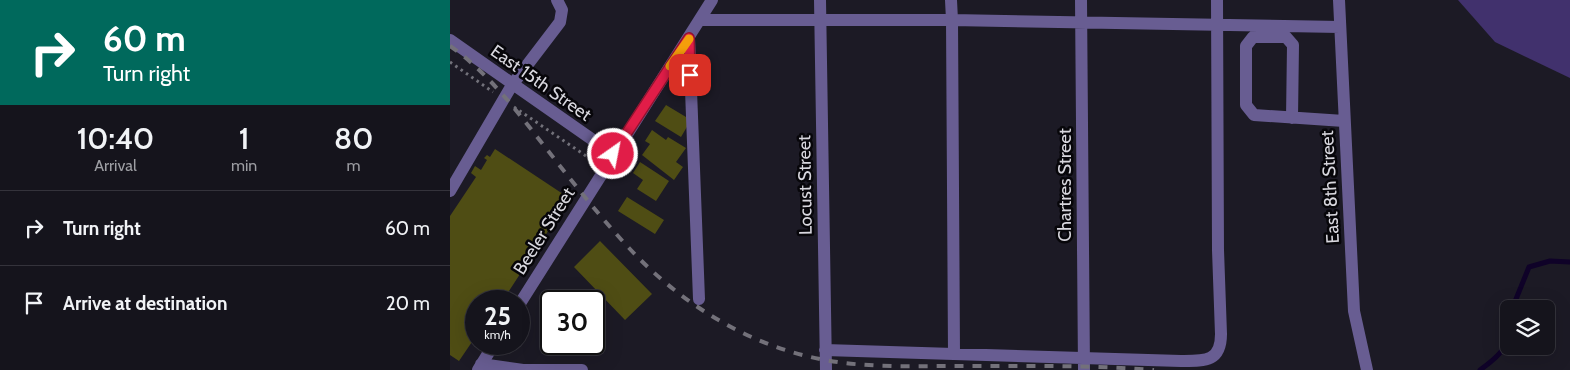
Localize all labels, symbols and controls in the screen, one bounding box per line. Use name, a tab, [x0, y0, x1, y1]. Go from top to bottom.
text: 60 m	[103, 17, 186, 60]
icon: right	[20, 20, 85, 85]
street label: East 15th Street	[486, 40, 596, 126]
pin	[669, 54, 711, 96]
text: Turn right	[103, 60, 190, 87]
icon: arrive	[676, 61, 704, 89]
text: 10:40	[77, 120, 154, 157]
text: 1	[239, 120, 249, 157]
text: 80	[334, 120, 373, 157]
position arrow	[586, 127, 638, 179]
street label: Chartres Street	[1054, 128, 1076, 242]
street label: East 8th Street	[1316, 130, 1344, 244]
street label: Locust Street	[793, 135, 817, 235]
text: Arrival	[94, 156, 137, 175]
text: min	[231, 156, 257, 175]
text: m	[347, 156, 361, 175]
street label: Beeler Street	[509, 183, 579, 279]
icon: right	[20, 214, 48, 242]
text: Turn right	[63, 217, 141, 240]
text: 60 m	[385, 217, 430, 240]
icon: arrive	[20, 289, 48, 317]
speed limit sign: 30	[540, 290, 605, 355]
text: Arrive at destination	[63, 292, 227, 315]
text: 20 m	[386, 292, 430, 315]
map controls	[1500, 300, 1555, 355]
button: layers	[1500, 300, 1555, 355]
text: 25	[484, 301, 511, 331]
text: km/h	[484, 327, 511, 342]

